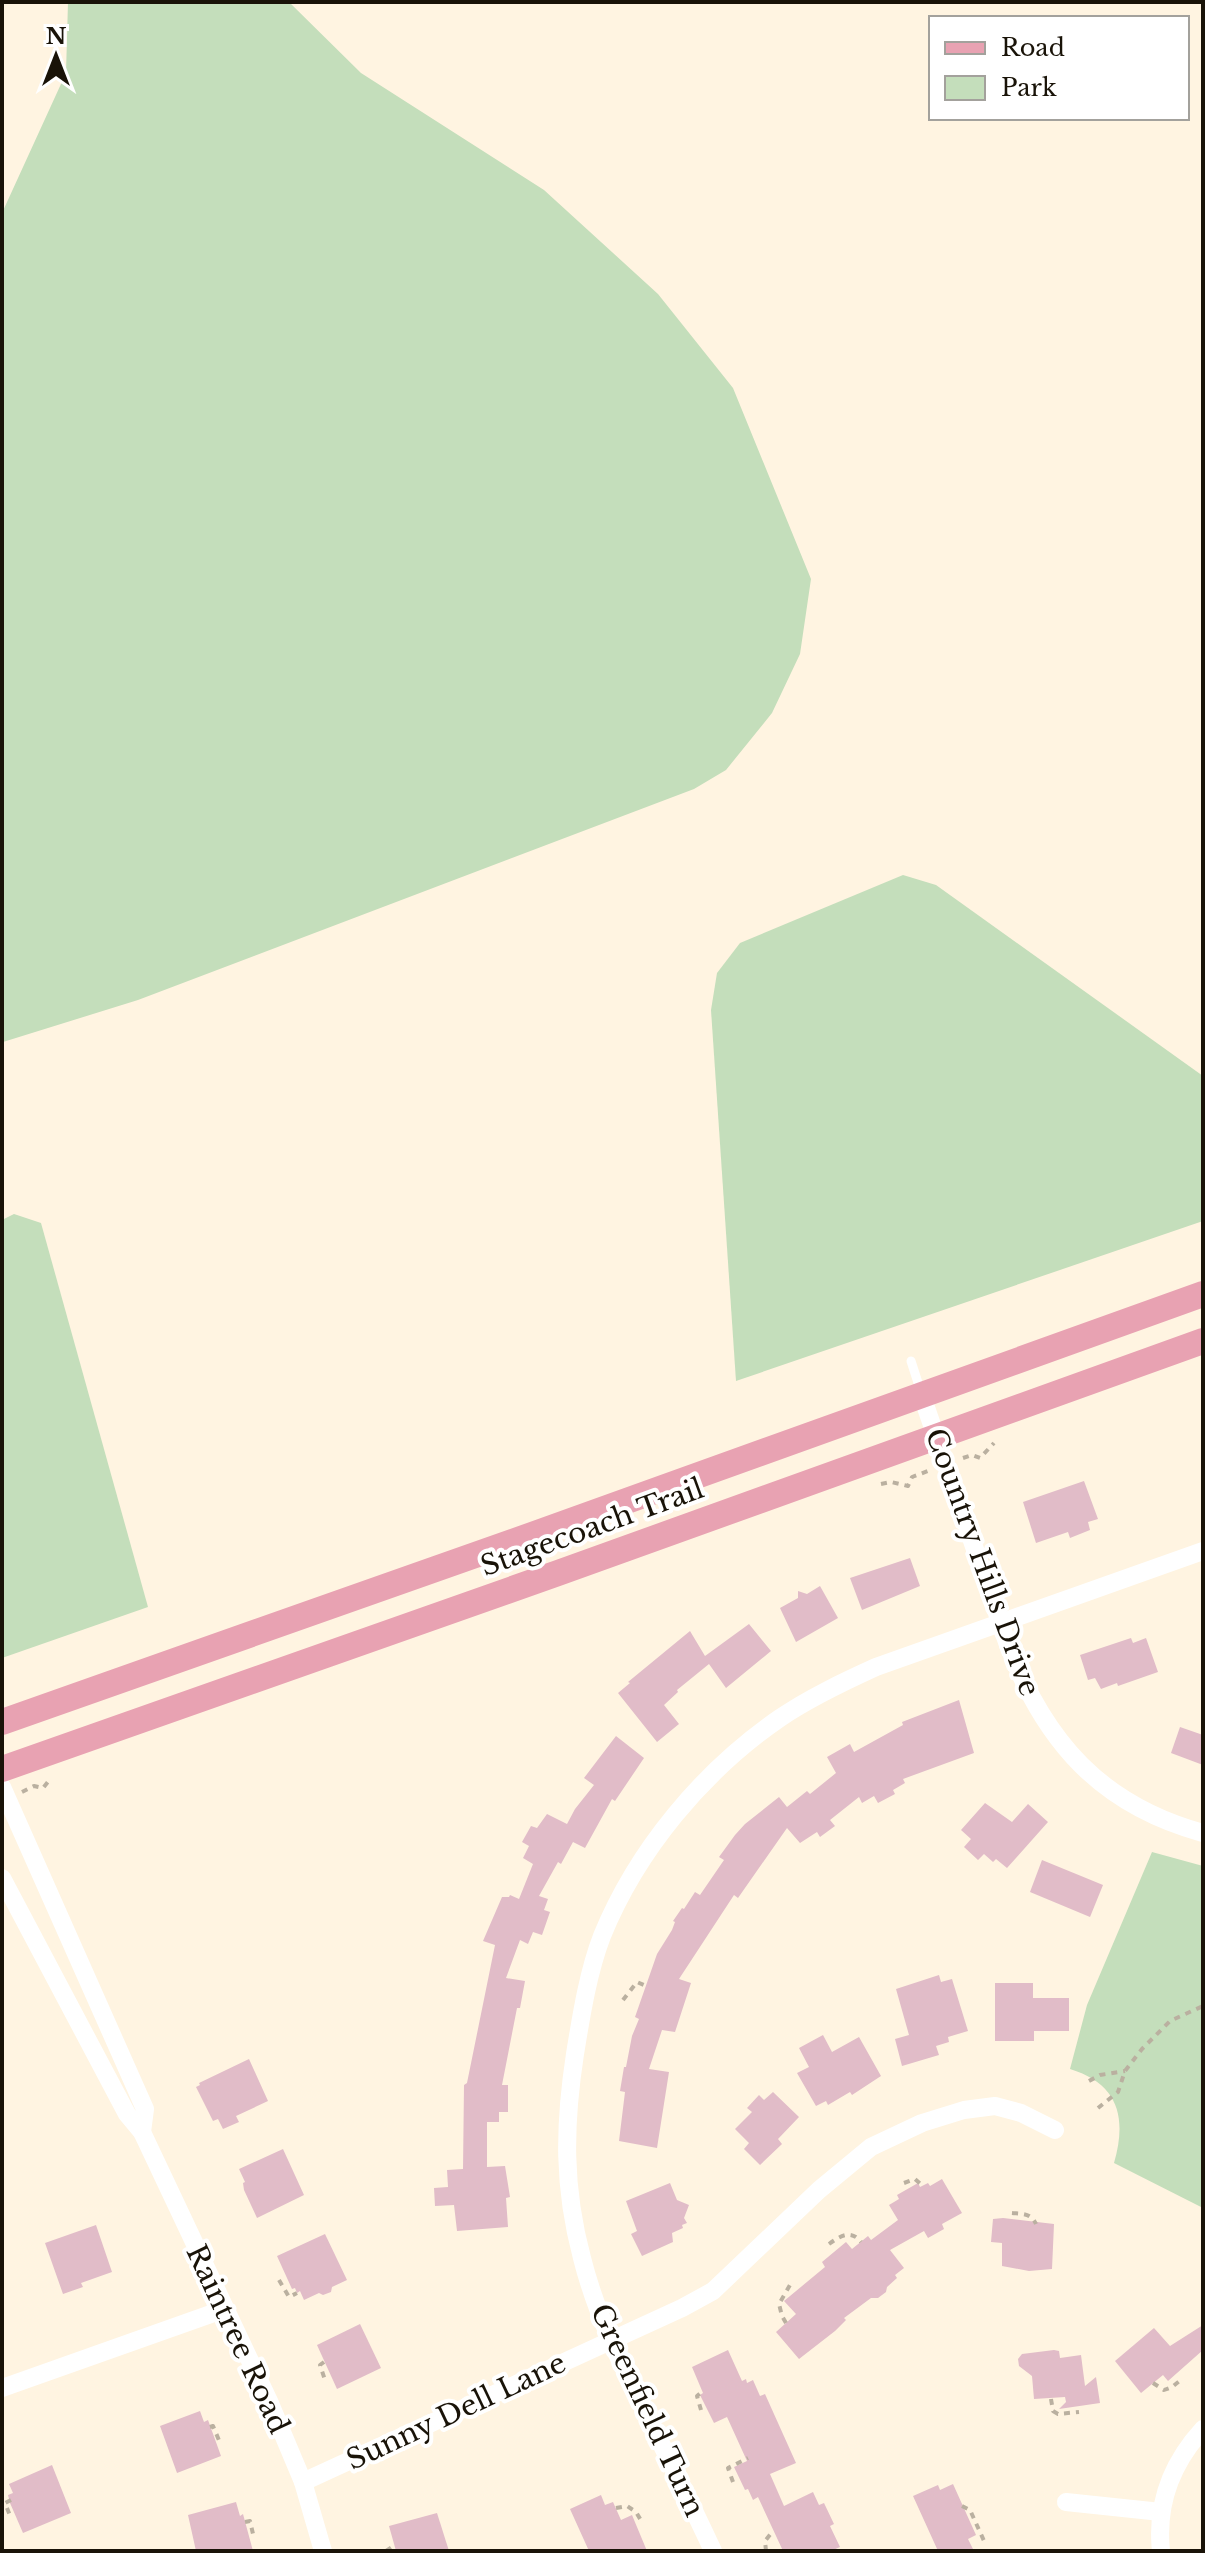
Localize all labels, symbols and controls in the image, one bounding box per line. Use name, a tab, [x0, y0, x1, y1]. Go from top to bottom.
north arrow	[16, 16, 96, 96]
legend	[929, 16, 1189, 120]
text: N	[46, 23, 67, 50]
text: Road	[1001, 33, 1065, 62]
text: Park	[1001, 73, 1057, 102]
street label: Country Hills Drive	[918, 1424, 1047, 1701]
street label: Stagecoach Trail	[476, 1471, 709, 1584]
street label: Raintree Road	[178, 2239, 297, 2439]
street label: Greenfield Turn	[583, 2298, 712, 2522]
street label: Sunny Dell Lane	[341, 2345, 572, 2478]

